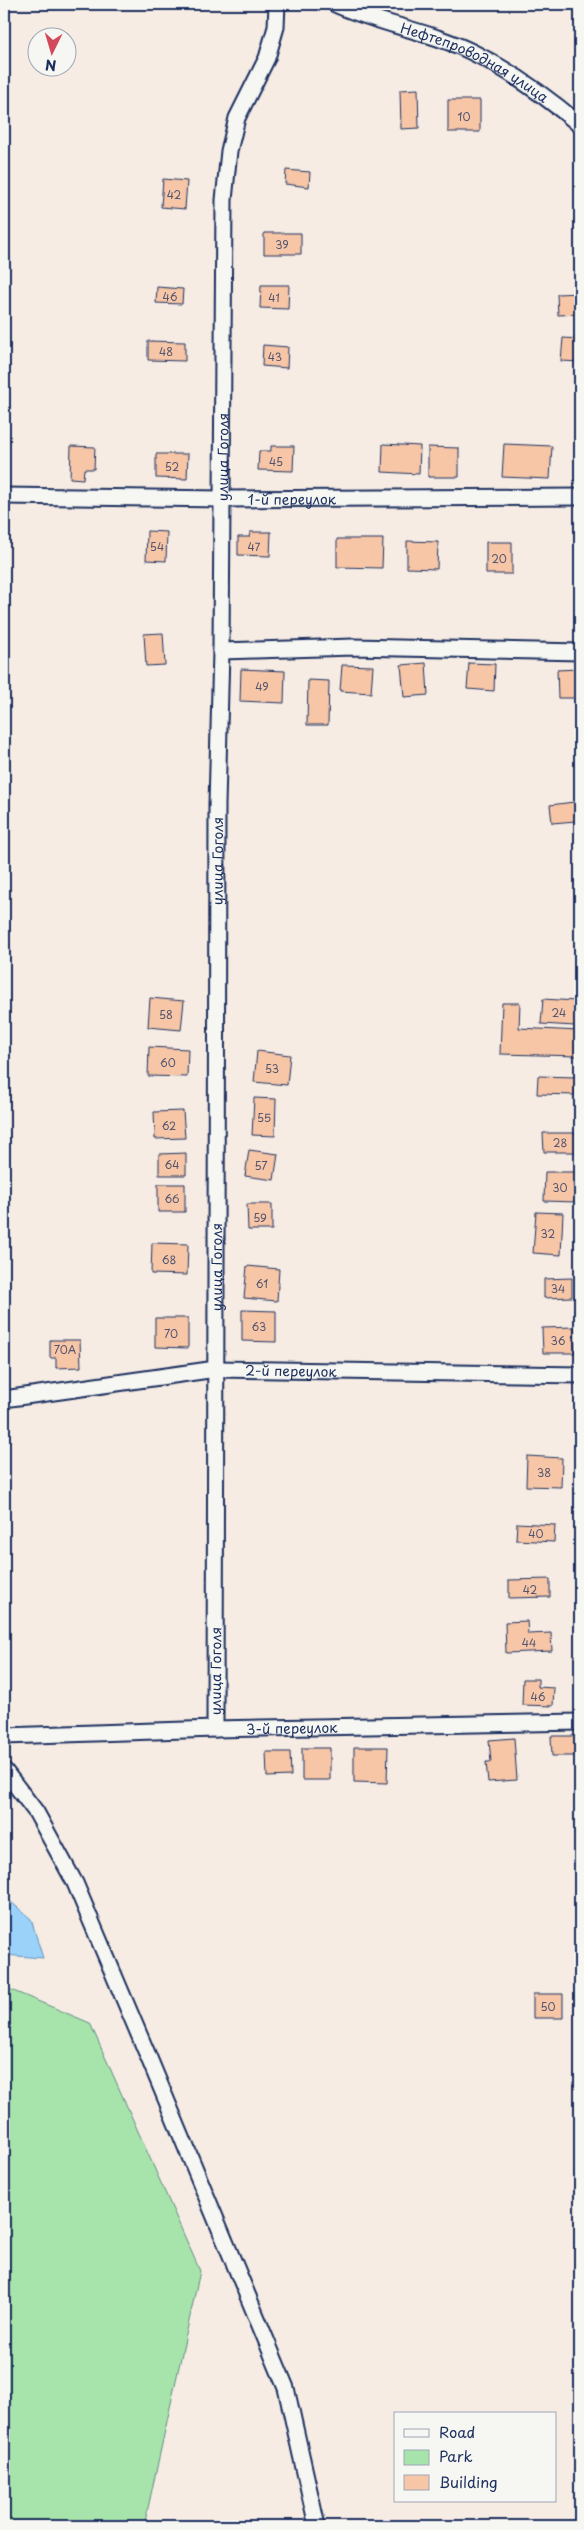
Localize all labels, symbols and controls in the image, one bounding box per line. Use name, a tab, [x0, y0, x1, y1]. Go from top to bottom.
street label: Нефтепроводная улица	[398, 17, 554, 107]
north arrow	[28, 28, 78, 78]
text: N	[44, 55, 57, 76]
house number: 10	[458, 108, 470, 125]
house number: 42	[167, 186, 182, 203]
house number: 39	[275, 236, 289, 253]
house number: 46	[163, 288, 178, 305]
house number: 41	[268, 289, 280, 306]
house number: 48	[159, 343, 173, 360]
house number: 43	[268, 348, 282, 365]
street label: улица Гоголя	[211, 413, 233, 501]
house number: 45	[269, 453, 283, 470]
house number: 52	[165, 458, 179, 475]
street label: 1-й переулок	[248, 488, 337, 509]
house number: 54	[150, 538, 164, 555]
house number: 47	[248, 538, 261, 555]
house number: 20	[491, 550, 507, 567]
house number: 49	[255, 678, 269, 695]
street label: улица Гоголя	[206, 817, 227, 905]
house number: 24	[552, 1004, 566, 1021]
house number: 58	[159, 1006, 173, 1023]
house number: 60	[160, 1054, 176, 1071]
house number: 53	[265, 1060, 279, 1077]
house number: 55	[257, 1109, 271, 1126]
house number: 62	[162, 1117, 176, 1134]
house number: 28	[553, 1134, 567, 1151]
house number: 64	[165, 1156, 179, 1173]
house number: 57	[254, 1157, 268, 1174]
house number: 30	[552, 1179, 568, 1196]
house number: 66	[164, 1190, 180, 1207]
house number: 59	[253, 1209, 267, 1226]
street label: улица Гоголя	[205, 1223, 227, 1311]
house number: 32	[541, 1225, 556, 1242]
house number: 68	[162, 1251, 176, 1268]
house number: 61	[256, 1275, 268, 1292]
house number: 34	[551, 1280, 565, 1297]
house number: 63	[252, 1318, 266, 1335]
house number: 70	[164, 1325, 178, 1342]
house number: 36	[551, 1332, 566, 1349]
house number: 70А	[54, 1341, 77, 1358]
street label: 2-й переулок	[245, 1359, 338, 1382]
house number: 38	[537, 1464, 551, 1481]
house number: 40	[528, 1525, 544, 1542]
house number: 42	[523, 1581, 538, 1598]
street label: улица Гоголя	[205, 1627, 226, 1715]
house number: 44	[522, 1634, 536, 1651]
house number: 46	[531, 1688, 546, 1705]
street label: 3-й переулок	[246, 1716, 338, 1739]
house number: 50	[540, 1998, 556, 2015]
legend	[394, 2412, 556, 2502]
text: Road	[439, 2420, 475, 2443]
text: Park	[439, 2444, 473, 2467]
text: Building	[439, 2470, 498, 2493]

